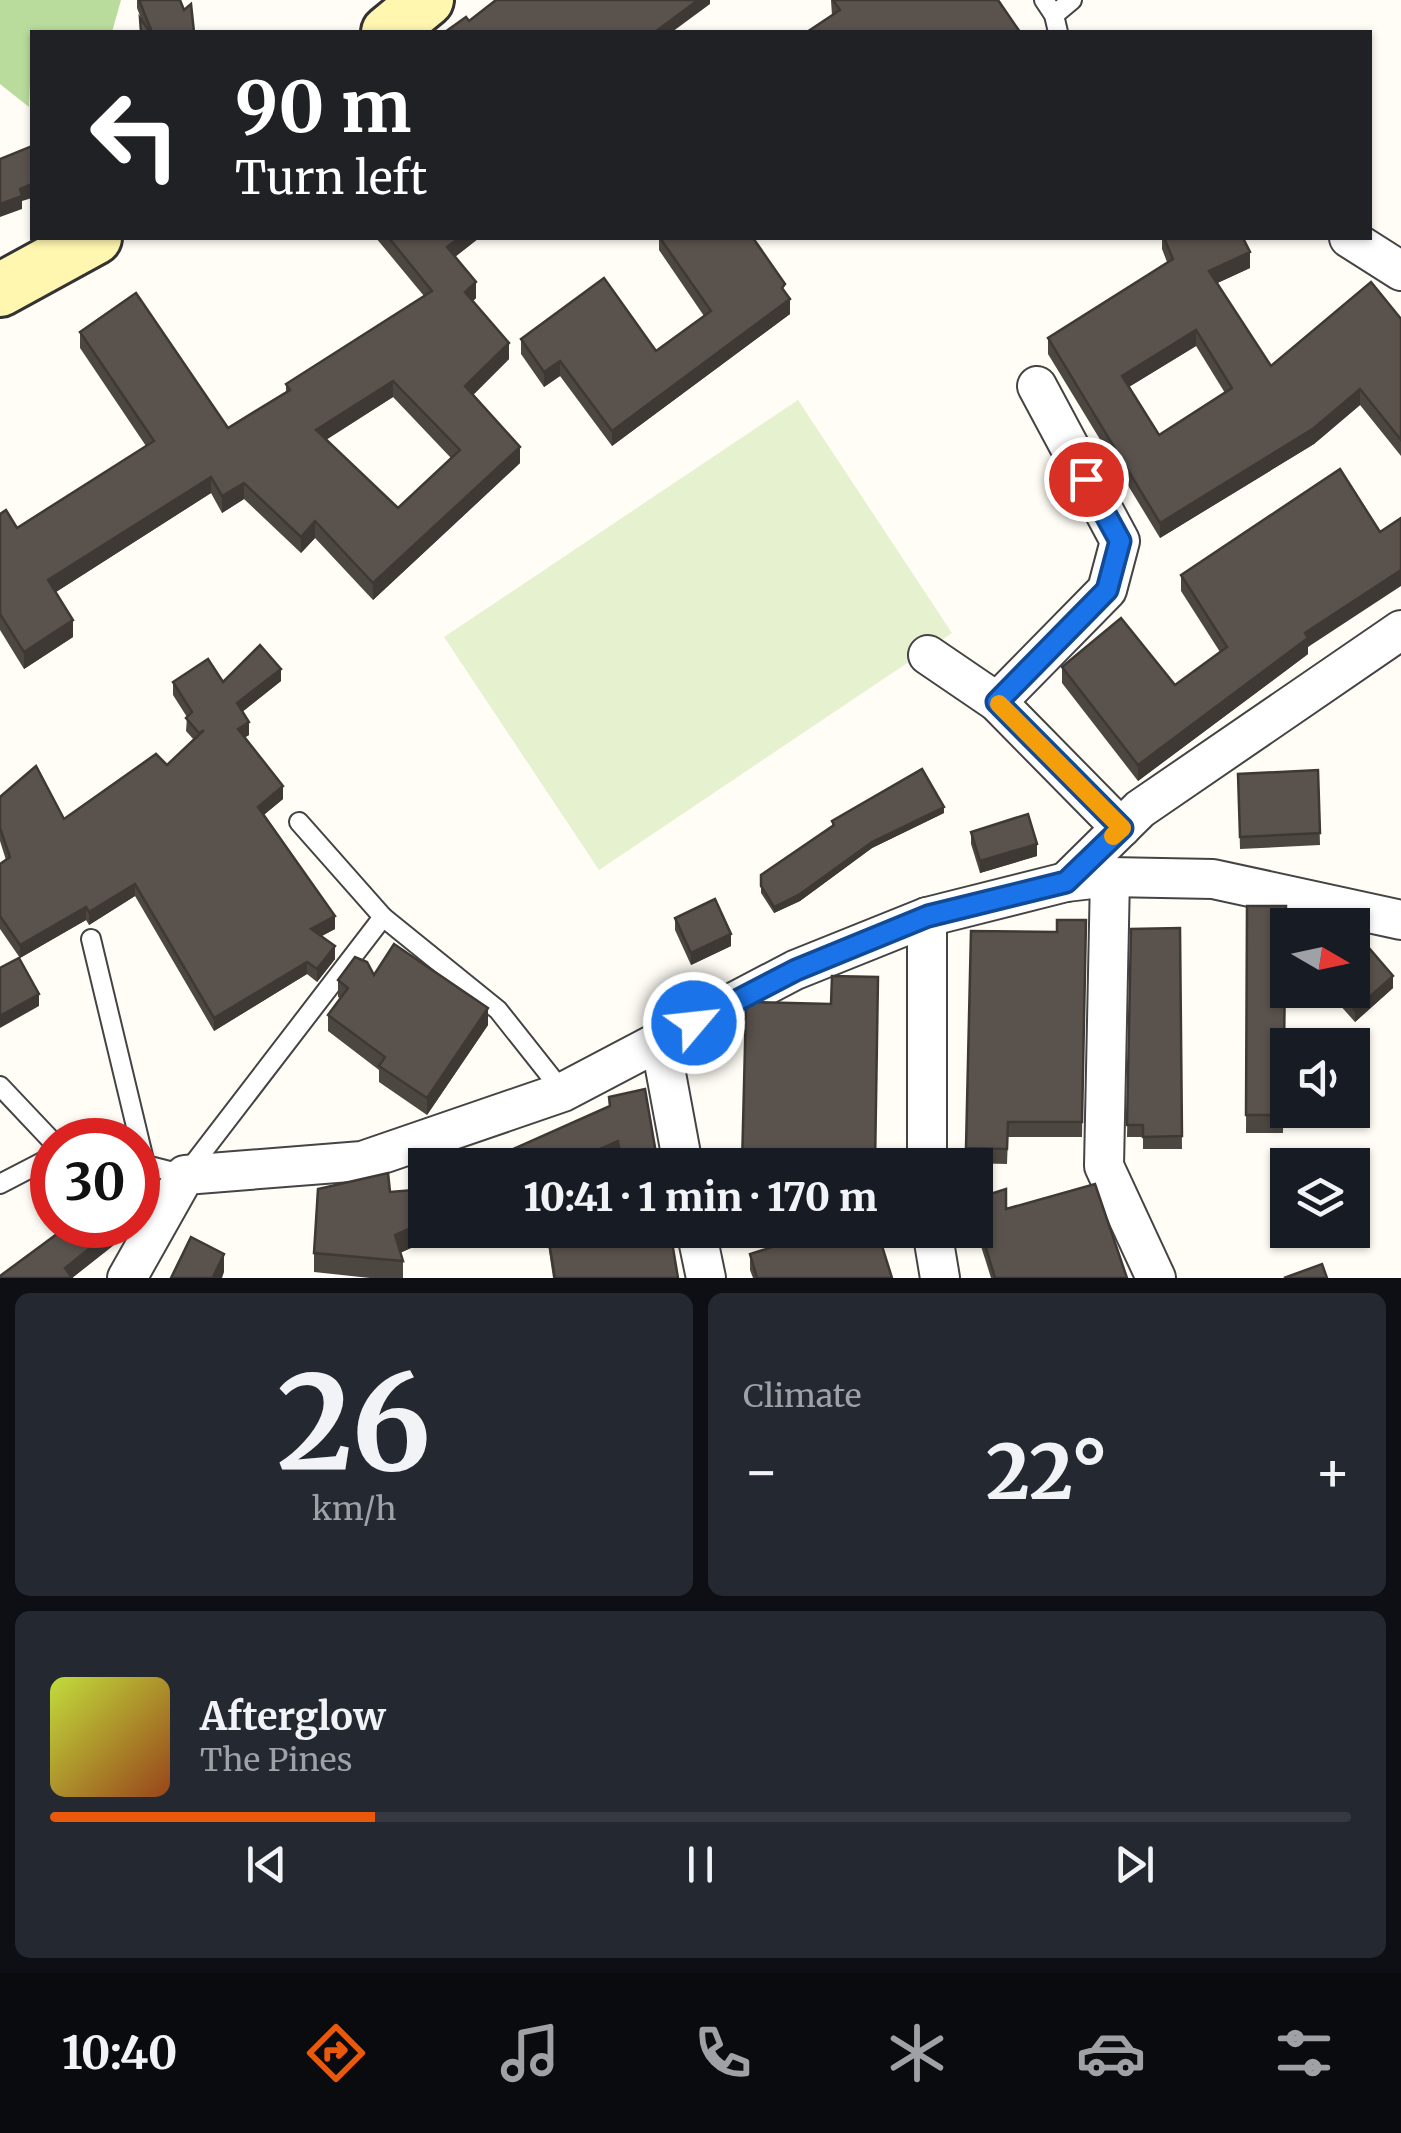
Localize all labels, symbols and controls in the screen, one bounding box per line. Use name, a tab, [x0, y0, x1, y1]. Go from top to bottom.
text: 90 m	[235, 63, 412, 151]
icon: left	[70, 70, 200, 200]
text: Turn left	[235, 150, 427, 206]
pin	[1044, 437, 1129, 522]
icon: arrive	[1059, 452, 1114, 507]
north arrow	[1270, 908, 1370, 1008]
map controls	[1270, 908, 1370, 1248]
position arrow	[642, 971, 746, 1075]
button: sound	[1270, 1028, 1370, 1128]
speed limit sign: 30	[30, 1118, 160, 1248]
button: layers	[1270, 1148, 1370, 1248]
text: 10:41 · 1 min · 170 m	[524, 1174, 877, 1221]
text: 26	[277, 1342, 431, 1505]
text: Climate	[743, 1376, 861, 1416]
text: 22°	[986, 1425, 1108, 1519]
text: −	[743, 1437, 780, 1506]
text: +	[1314, 1437, 1351, 1506]
text: km/h	[312, 1489, 396, 1529]
text: Afterglow	[200, 1693, 386, 1740]
text: The Pines	[200, 1740, 352, 1780]
icon: previous	[239, 1837, 294, 1892]
icon: pause	[673, 1837, 728, 1892]
icon: next	[1107, 1837, 1162, 1892]
icon: directions	[301, 2018, 371, 2088]
icon: music	[495, 2018, 565, 2088]
icon: phone	[688, 2018, 758, 2088]
icon: climate	[882, 2018, 952, 2088]
icon: car	[1076, 2018, 1146, 2088]
icon: filters	[1269, 2018, 1339, 2088]
text: 10:40	[62, 2025, 178, 2081]

